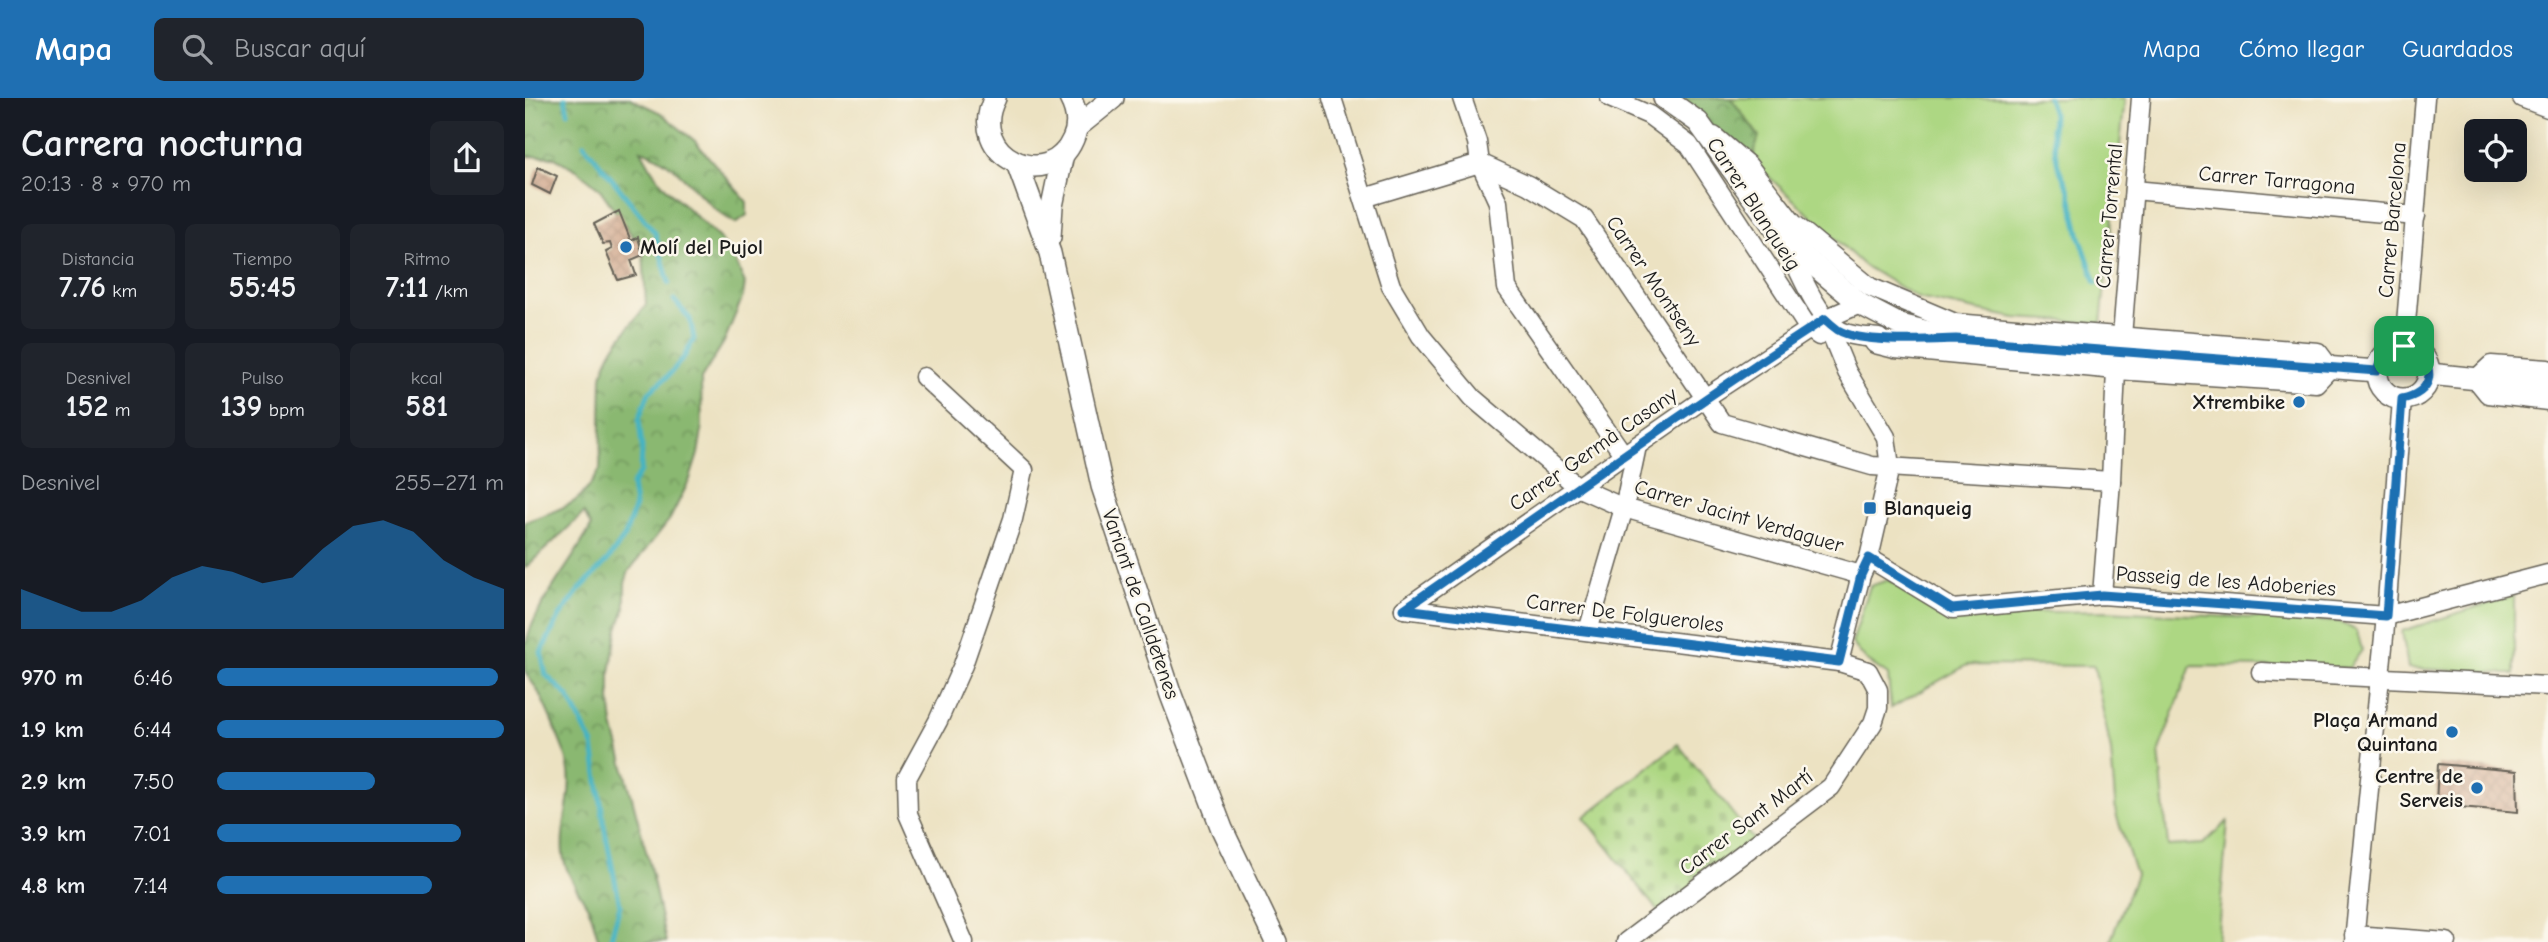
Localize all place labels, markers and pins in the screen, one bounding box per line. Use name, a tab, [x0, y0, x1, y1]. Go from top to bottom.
place label: Molí del Pujol	[640, 235, 763, 259]
marker: Molí del Pujol	[618, 239, 634, 255]
pin	[2374, 316, 2434, 376]
place label: Xtrembike	[2192, 390, 2285, 414]
marker: Xtrembike	[2291, 394, 2307, 410]
place label: Blanqueig	[1884, 496, 1972, 520]
marker: Blanqueig	[1862, 500, 1878, 516]
place label: Plaça Armand Quintana	[2313, 708, 2438, 756]
marker: Plaça Armand Quintana	[2444, 724, 2460, 740]
place label: Centre de Serveis	[2375, 764, 2463, 812]
marker: Centre de Serveis	[2469, 780, 2485, 796]

